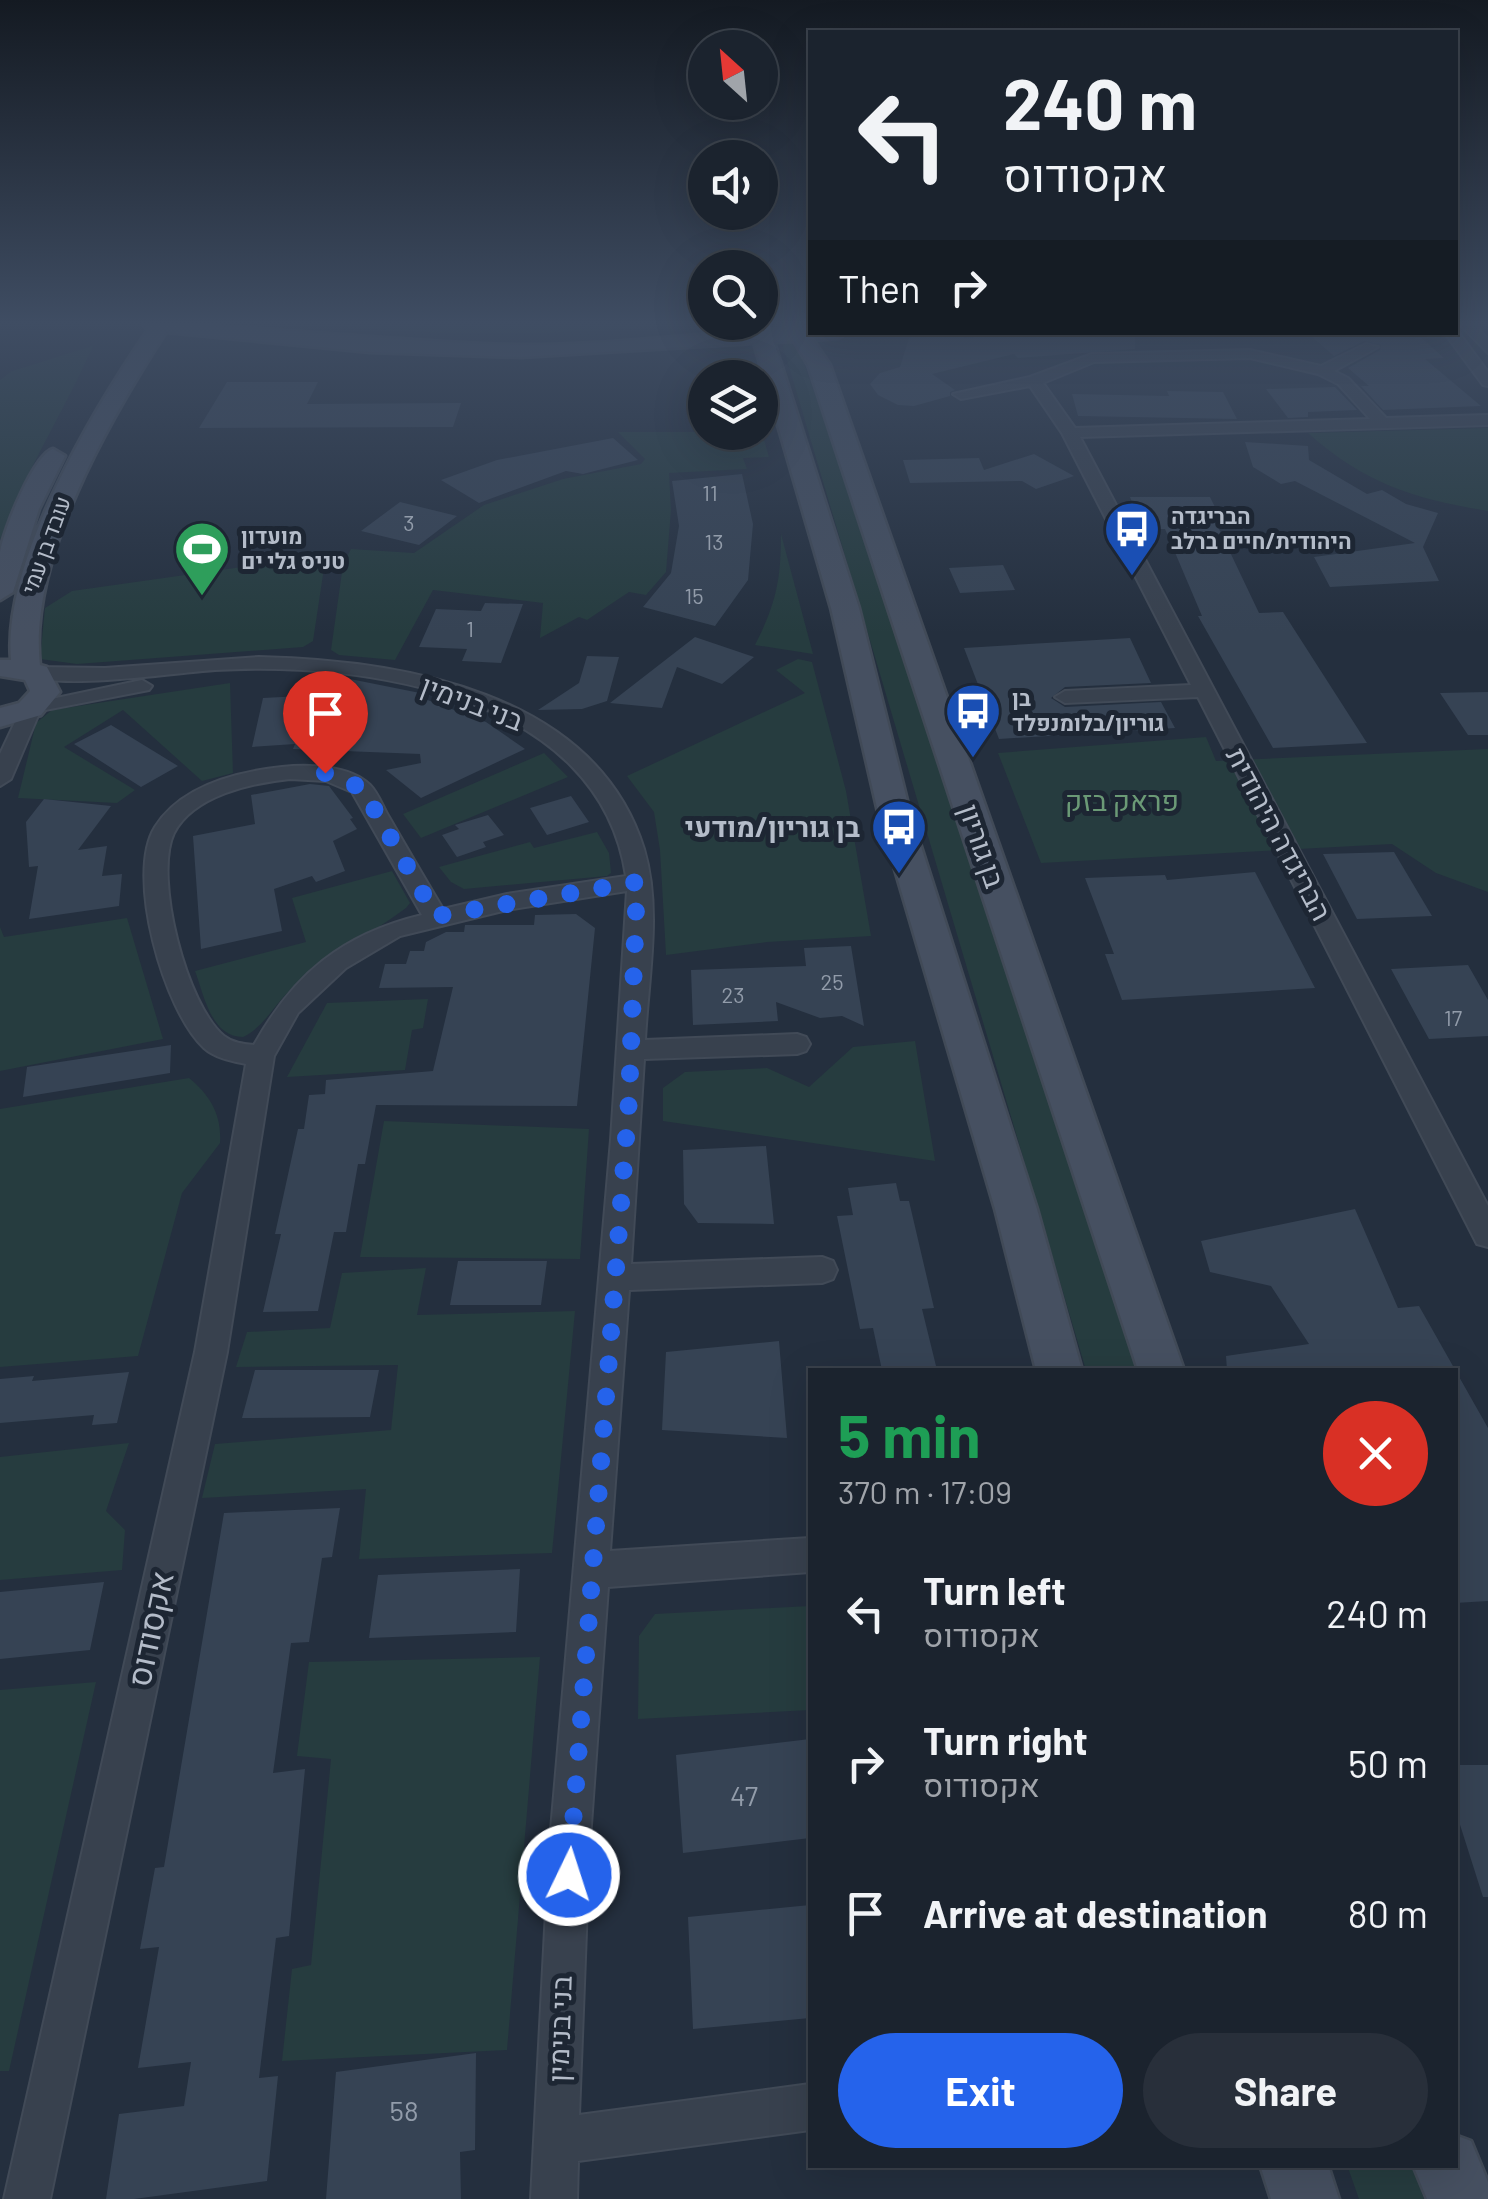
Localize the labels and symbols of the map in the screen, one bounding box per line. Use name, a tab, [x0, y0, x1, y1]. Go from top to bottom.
north arrow	[688, 30, 778, 120]
house number: 11	[702, 479, 718, 505]
street label: עובד בן עמי	[15, 492, 75, 597]
bus stop icon: הבריגדה היהודית/חיים ברלב	[1102, 499, 1162, 578]
place label: הבריגדה היהודית/חיים ברלב	[1171, 502, 1352, 553]
house number: 3	[403, 509, 415, 535]
sports icon: מועדון טניס גלי ים	[172, 519, 232, 598]
place label: מועדון טניס גלי ים	[241, 522, 345, 573]
house number: 13	[704, 528, 724, 554]
house number: 15	[684, 582, 704, 608]
house number: 1	[466, 615, 474, 641]
street label: בני בנימין	[417, 667, 528, 737]
pin	[283, 671, 368, 774]
bus stop icon: בן גוריון/בלומנפלד	[943, 681, 1003, 760]
place label: בן גוריון/בלומנפלד	[1012, 684, 1164, 735]
street label: הבריגדה היהודית	[1220, 741, 1340, 926]
park label: פראק בזק	[1065, 783, 1179, 817]
bus stop icon: בן גוריון/מודעי	[869, 797, 929, 876]
street label: בן גוריון	[953, 799, 1013, 892]
place label: בן גוריון/מודעי	[685, 809, 860, 843]
house number: 25	[820, 968, 844, 994]
house number: 23	[722, 981, 745, 1007]
house number: 17	[1444, 1004, 1462, 1030]
street label: אקסודוס	[118, 1568, 180, 1690]
house number: 47	[730, 1778, 758, 1812]
position arrow	[517, 1823, 621, 1927]
street label: בני בנימין	[540, 1975, 578, 2083]
house number: 58	[390, 2093, 418, 2127]

